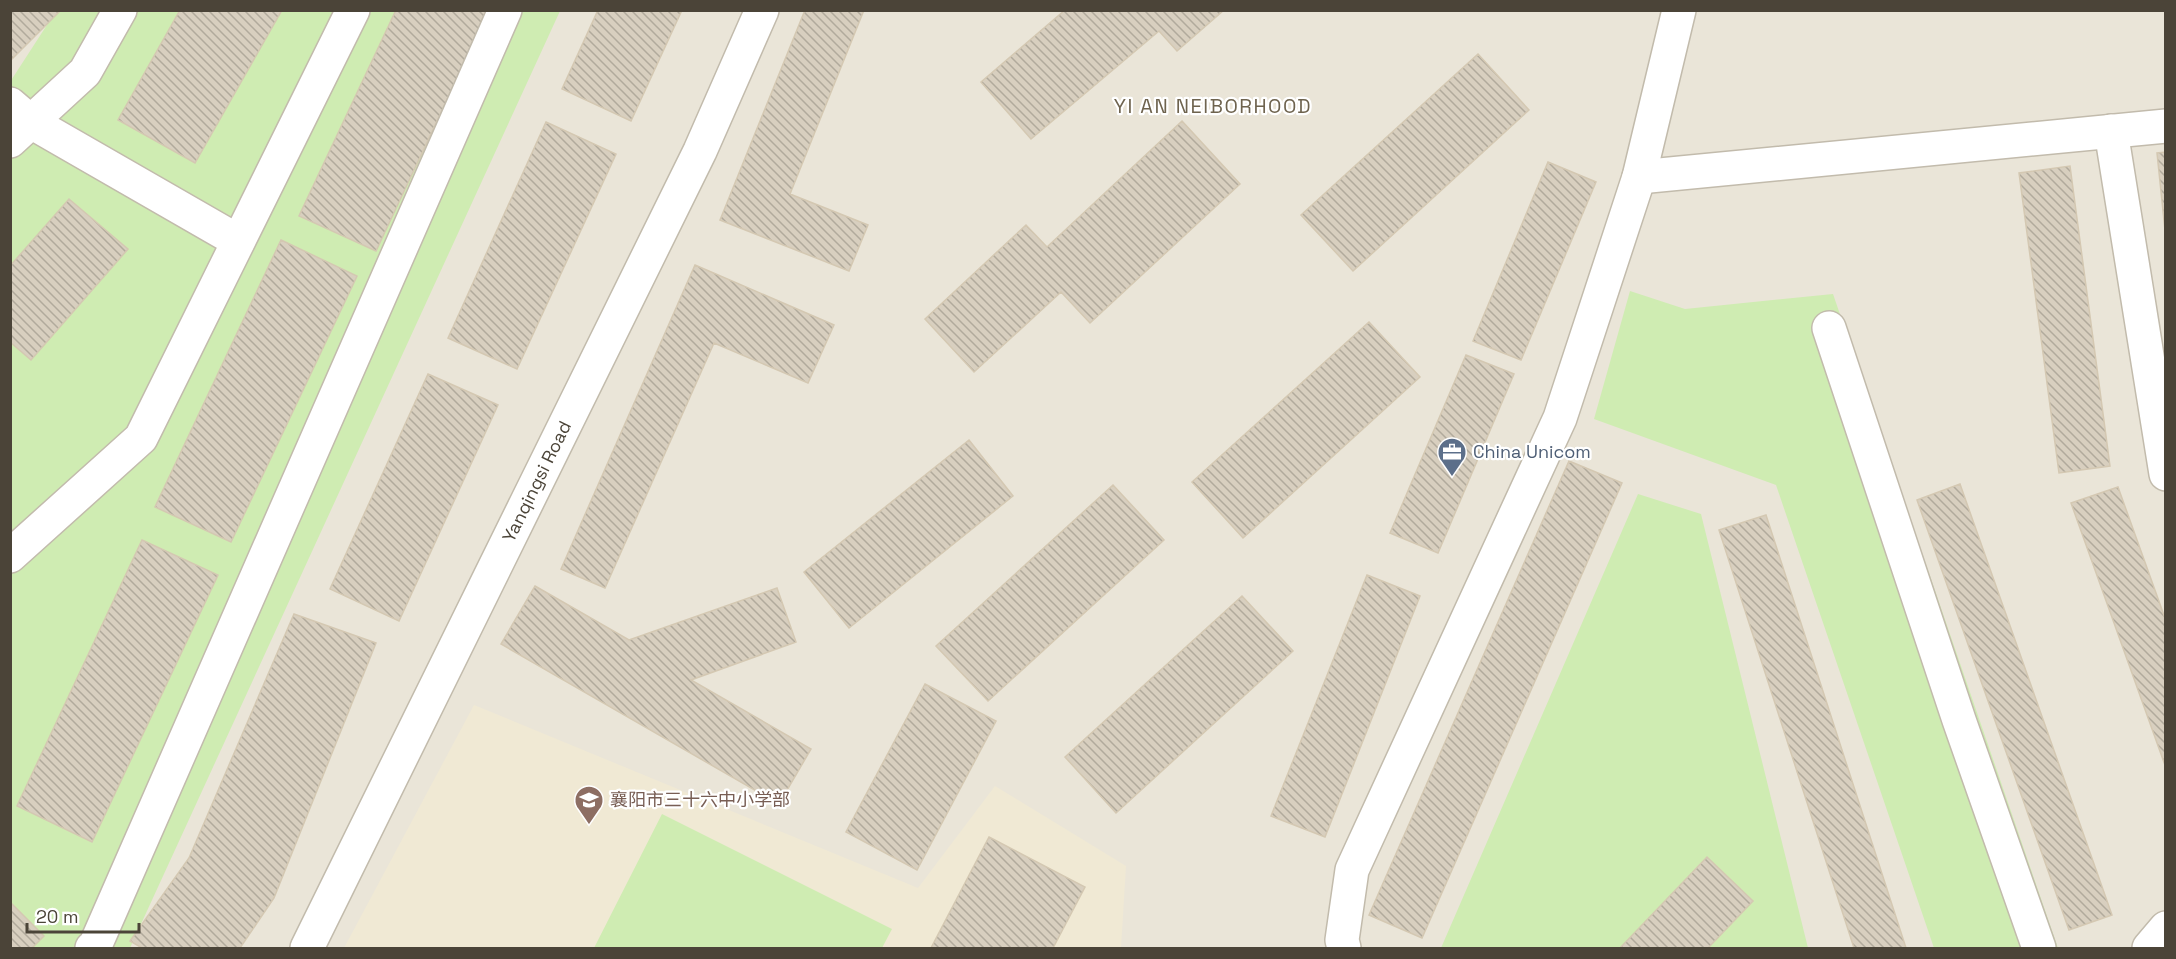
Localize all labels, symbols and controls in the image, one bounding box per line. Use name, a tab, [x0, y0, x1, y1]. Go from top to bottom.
district label: YI AN NEIBORHOOD	[1114, 93, 1312, 119]
street label: Yanqingsi Road	[497, 417, 576, 546]
office icon: China Unicom	[1436, 436, 1468, 478]
place label: China Unicom	[1473, 440, 1591, 463]
school or university icon: 襄阳市三十六中小学部	[573, 784, 605, 826]
place label: 襄阳市三十六中小学部	[610, 788, 790, 811]
scale bar	[27, 896, 140, 934]
text: 20 m	[36, 905, 79, 928]

